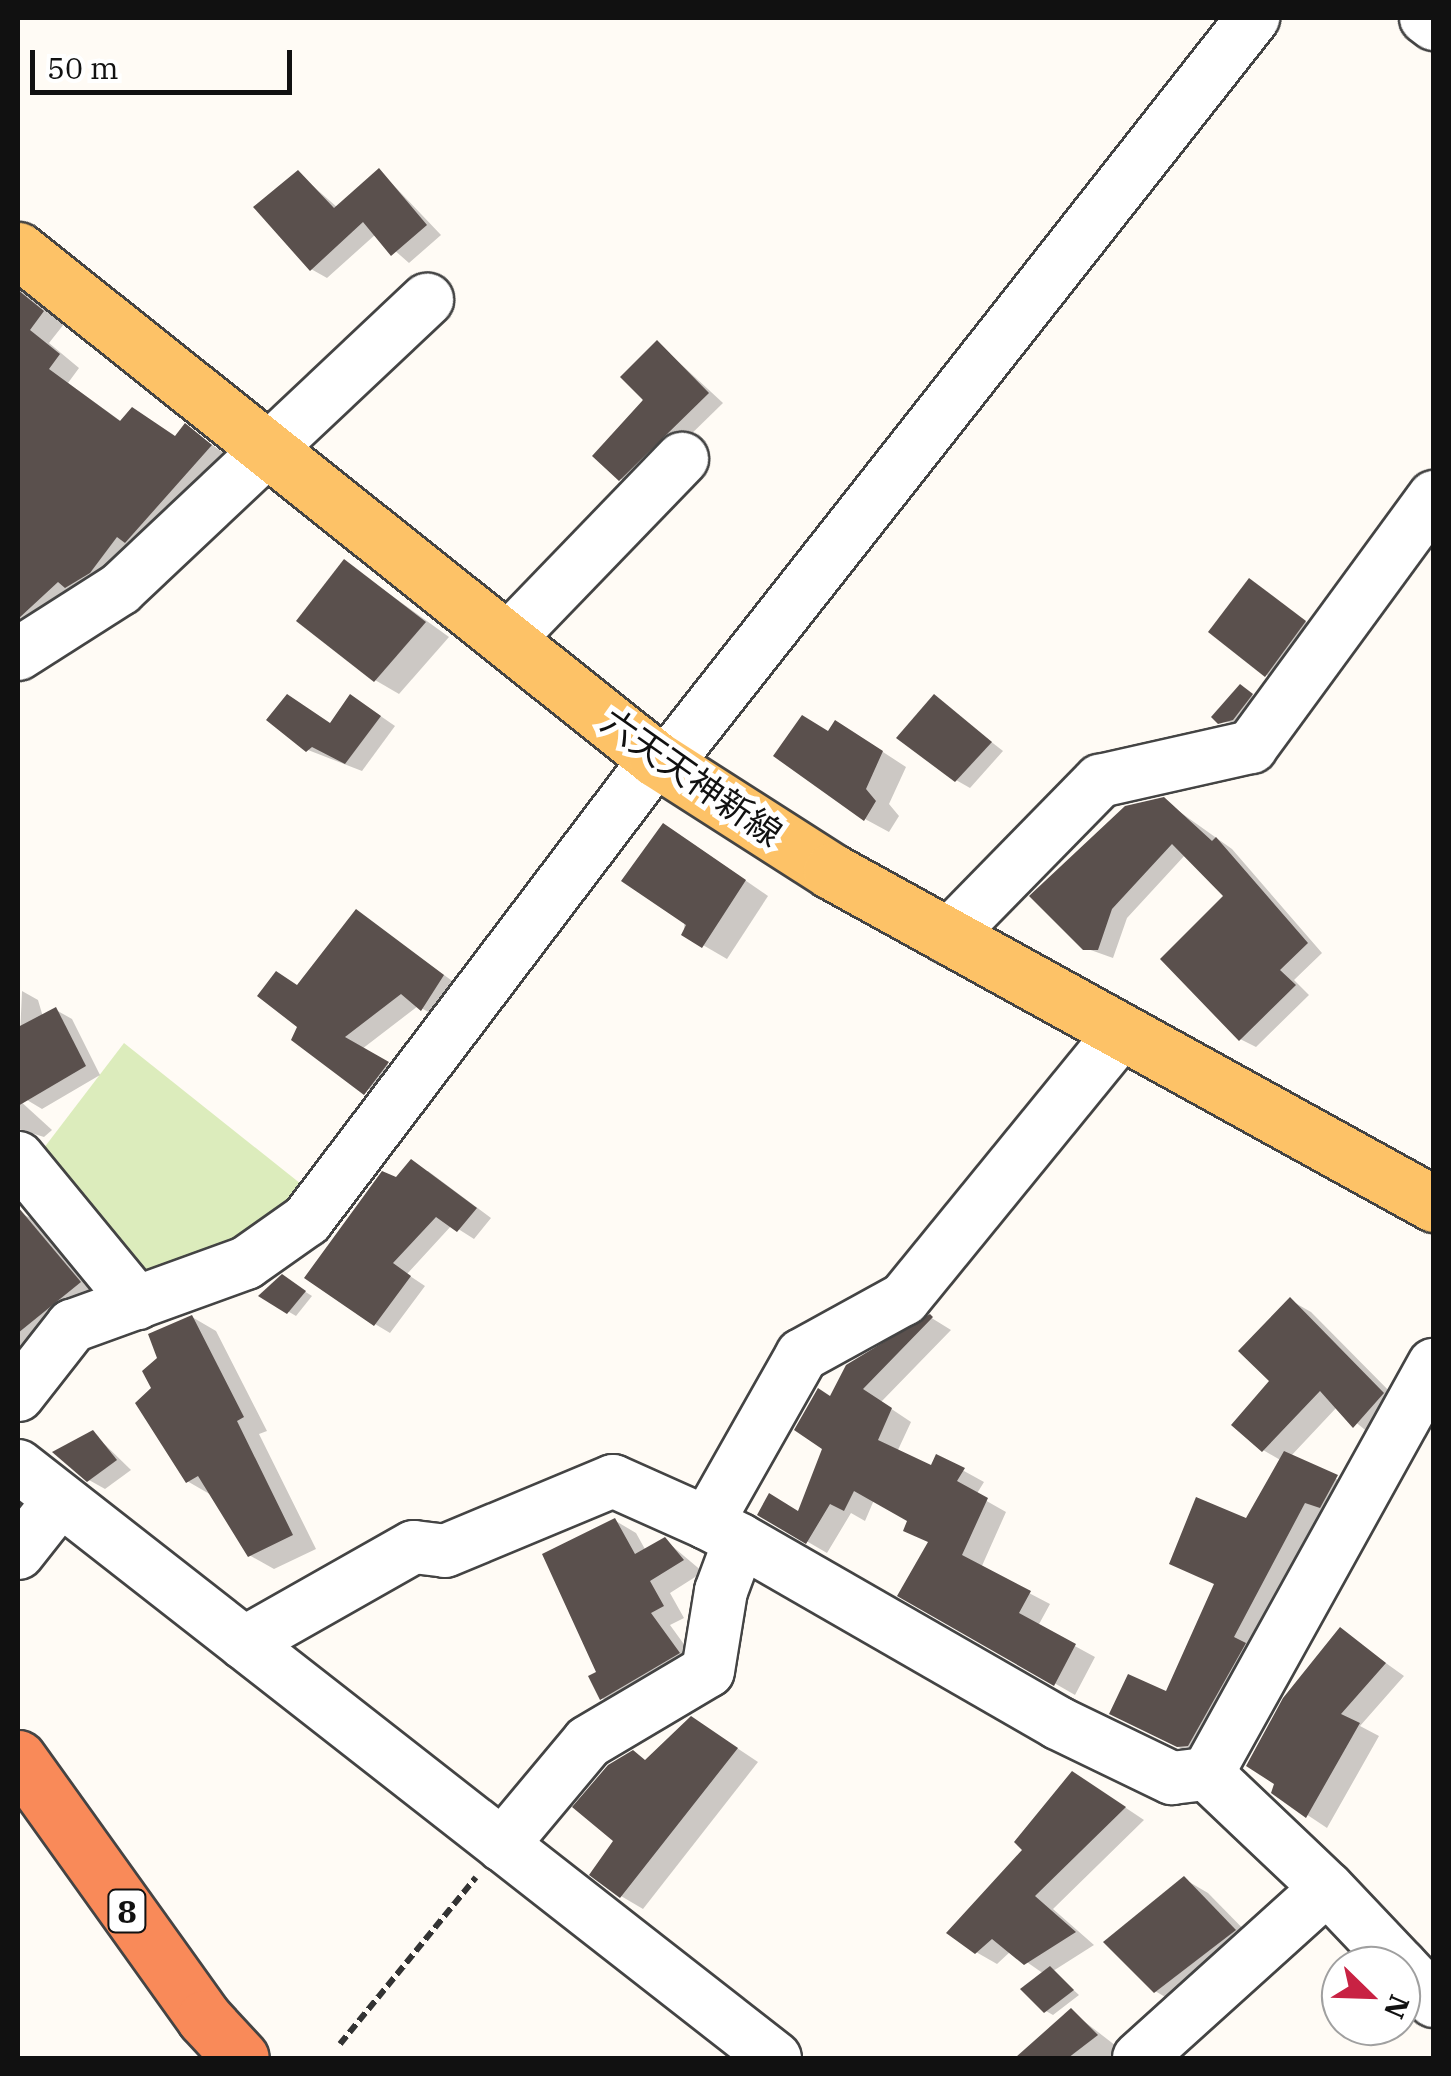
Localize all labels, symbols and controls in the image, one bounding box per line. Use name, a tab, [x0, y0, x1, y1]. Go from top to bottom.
scale bar	[35, 30, 298, 92]
text: 50 m	[47, 48, 119, 87]
street label: 六天天神新線	[594, 700, 790, 854]
road number: 8	[107, 1884, 147, 1938]
north arrow	[1321, 1946, 1421, 2046]
text: N	[1376, 1990, 1419, 2025]

